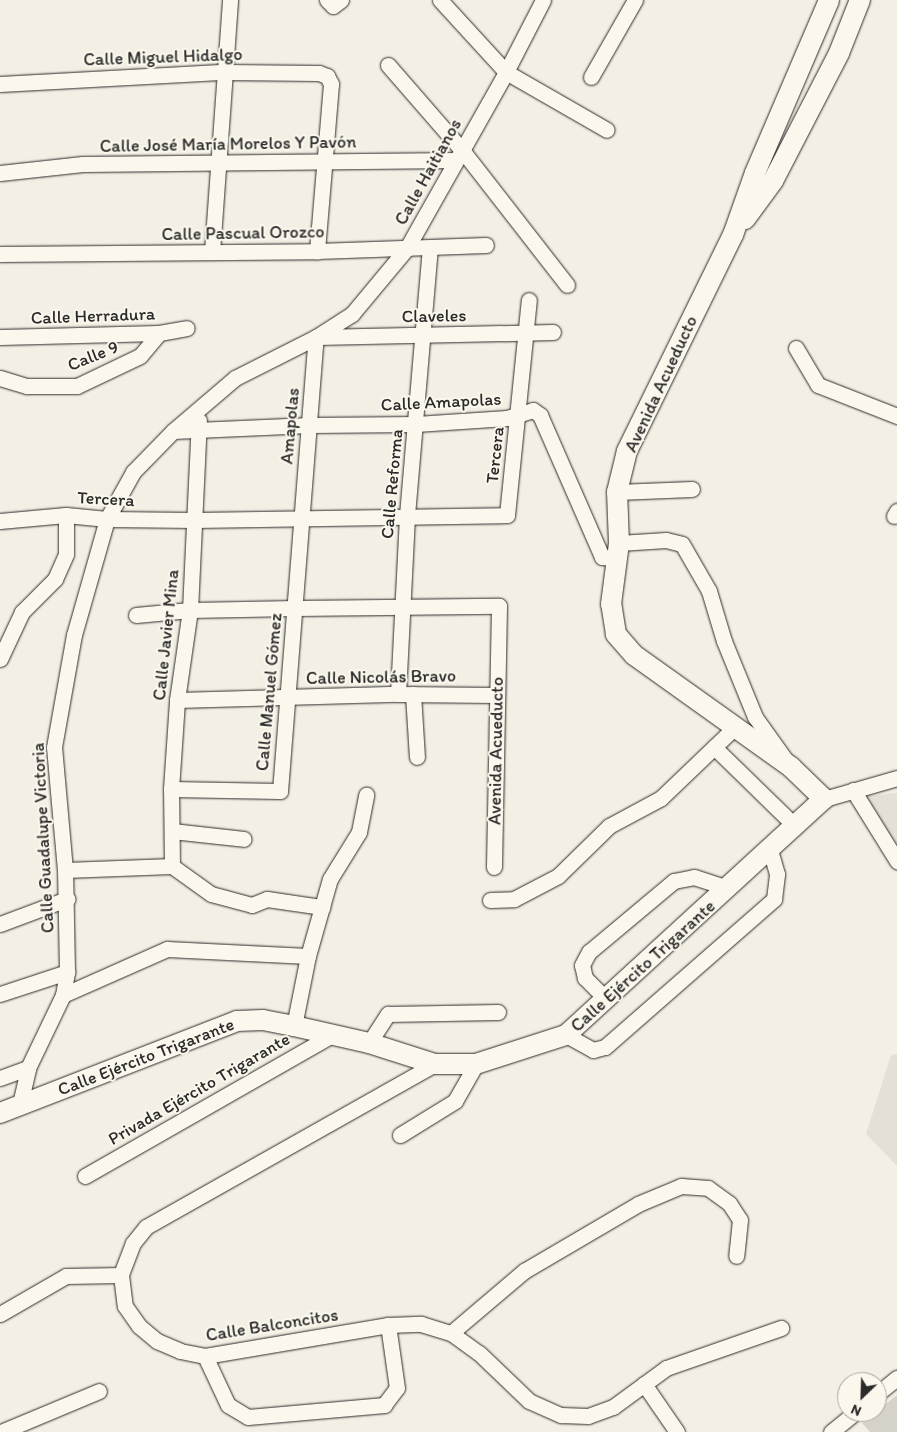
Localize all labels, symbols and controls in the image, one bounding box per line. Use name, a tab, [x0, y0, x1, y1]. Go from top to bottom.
street label: Calle Miguel Hidalgo	[83, 43, 243, 71]
street label: Calle Haitianos	[390, 115, 466, 229]
street label: Calle José María Morelos Y Pavón	[100, 131, 356, 157]
street label: Calle Pascual Orozco	[162, 221, 324, 245]
street label: Calle Herradura	[31, 303, 155, 329]
street label: Claveles	[401, 305, 467, 327]
street label: Avenida Acueducto	[620, 312, 702, 456]
street label: Calle 9	[64, 336, 122, 376]
street label: Amapolas	[276, 387, 304, 465]
street label: Calle Amapolas	[380, 388, 502, 416]
street label: Tercera	[481, 425, 509, 485]
street label: Calle Reforma	[376, 428, 408, 540]
street label: Tercera	[77, 487, 135, 511]
street label: Calle Javier Mina	[148, 568, 184, 702]
street label: Calle Manuel Gómez	[251, 612, 287, 772]
street label: Calle Nicolás Bravo	[306, 665, 456, 689]
street label: Avenida Acueducto	[484, 677, 508, 825]
street label: Calle Guadalupe Victoria	[27, 742, 59, 934]
street label: Calle Ejército Trigarante	[566, 895, 720, 1037]
street label: Calle Ejército Trigarante	[55, 1013, 237, 1101]
street label: Privada Ejército Trigarante	[105, 1028, 293, 1150]
street label: Calle Balconcitos	[204, 1304, 340, 1346]
north arrow	[837, 1372, 887, 1422]
text: N	[848, 1401, 864, 1420]

